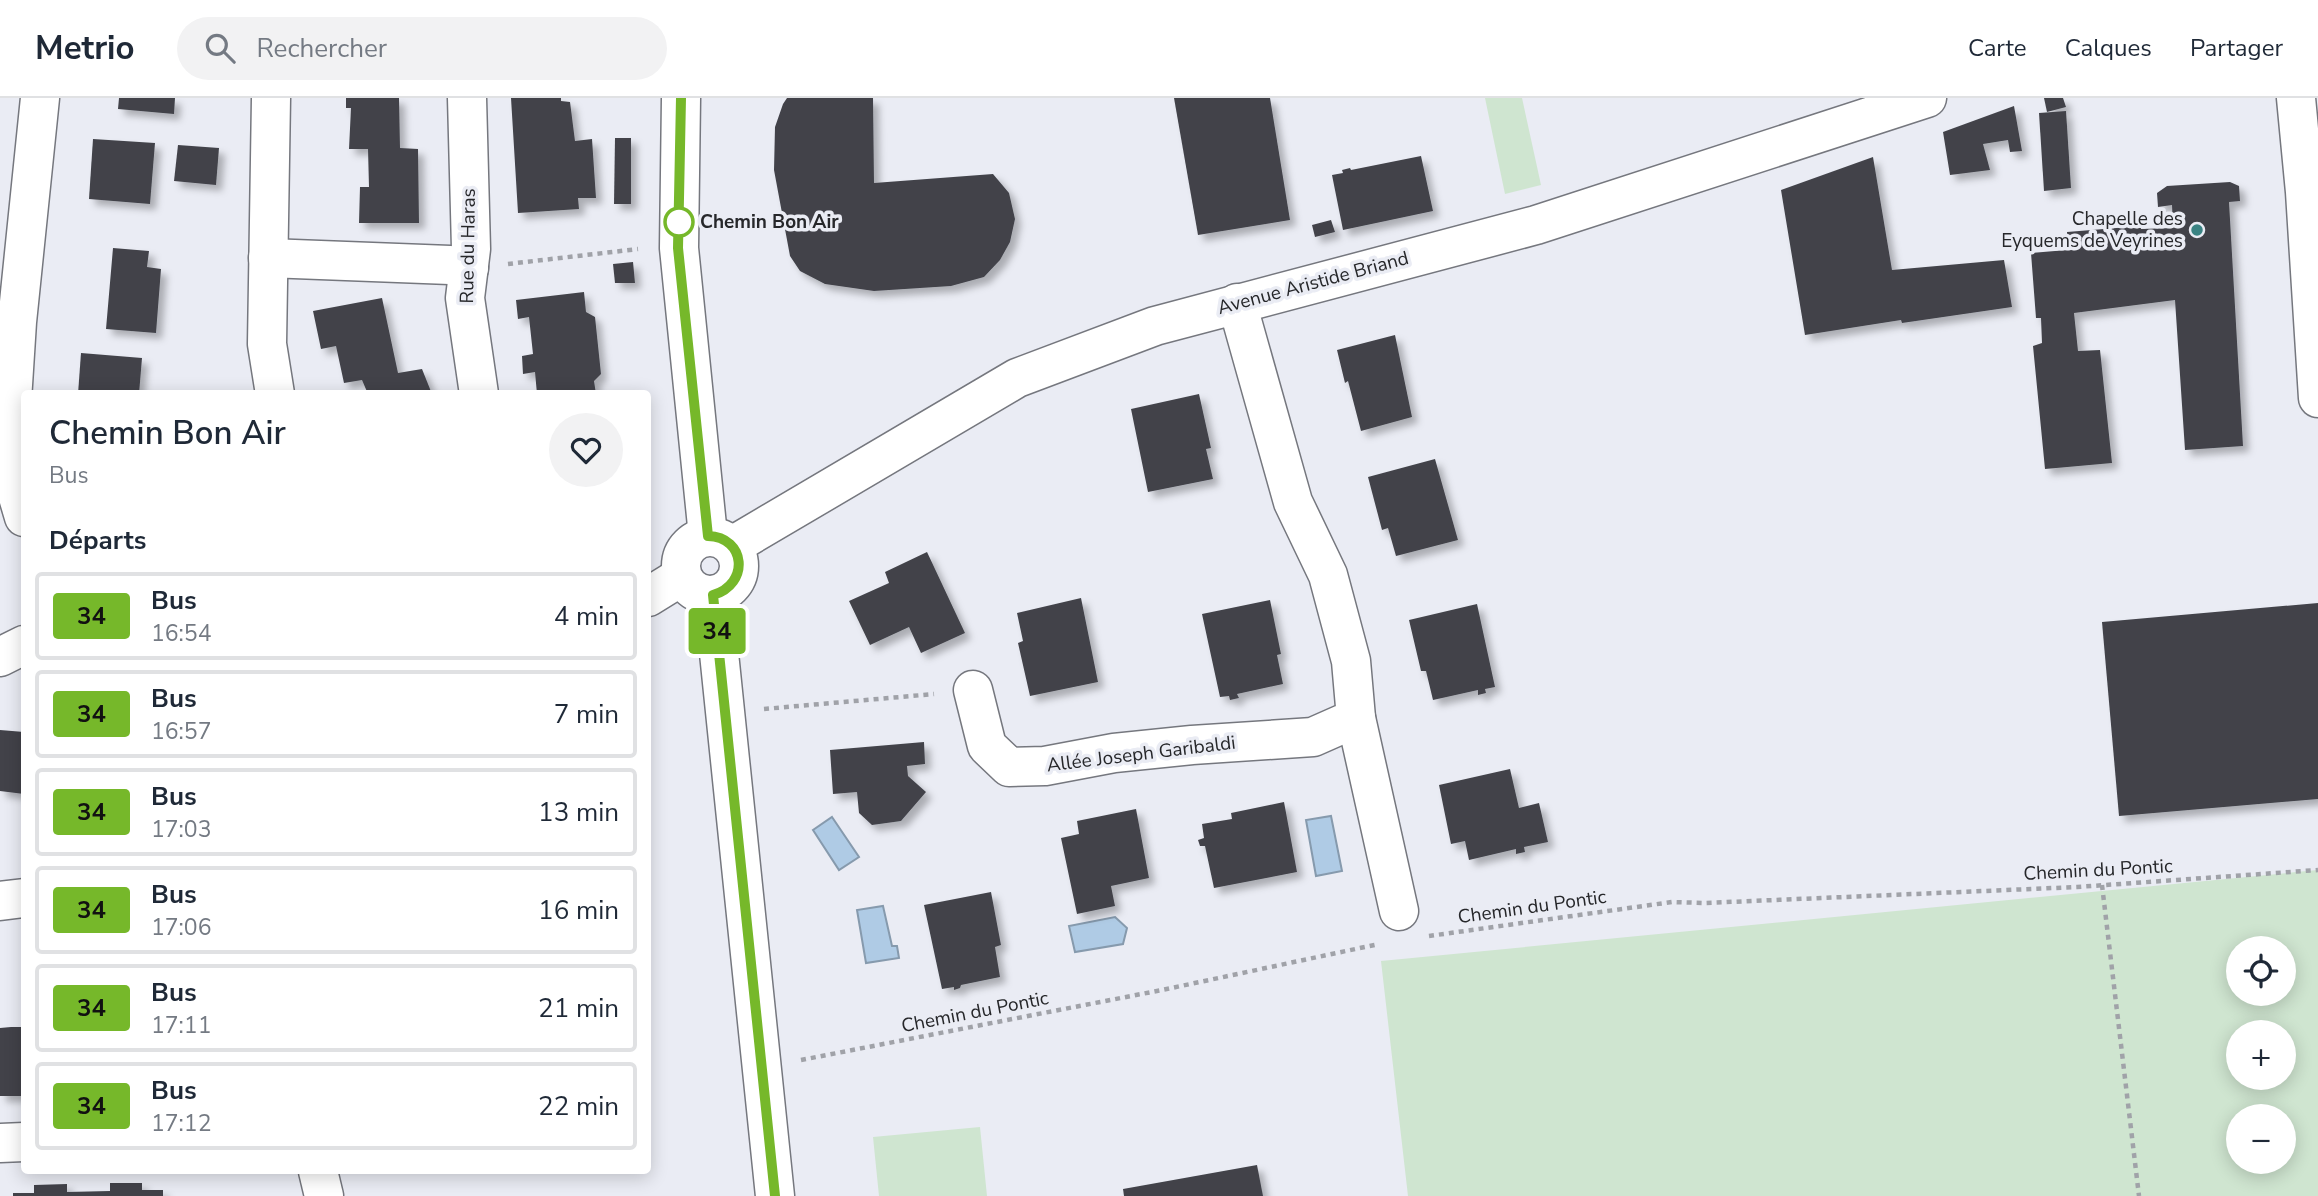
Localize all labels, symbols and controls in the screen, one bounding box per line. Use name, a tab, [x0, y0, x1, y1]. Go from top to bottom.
search box	[177, 17, 667, 80]
text: Metrio	[35, 26, 135, 71]
icon: search	[201, 29, 239, 67]
text: Rechercher	[257, 31, 387, 66]
text: Carte	[1968, 32, 2027, 64]
text: Calques	[2065, 32, 2152, 64]
text: Partager	[2190, 32, 2283, 64]
street label: Rue du Haras	[454, 188, 482, 304]
place label: Chapelle des Eyquems de Veyrines	[2001, 206, 2183, 254]
marker: Chemin Bon Air	[664, 207, 694, 237]
place label: Chemin Bon Air	[700, 209, 839, 235]
marker: Chapelle des Eyquems de Veyrines	[2189, 222, 2205, 238]
street label: Avenue Aristide Briand	[1215, 245, 1411, 321]
text: Chemin Bon Air	[49, 411, 286, 456]
button: heart	[549, 413, 623, 487]
text: Bus	[49, 460, 89, 491]
text: Départs	[49, 523, 146, 558]
text: Bus	[151, 583, 197, 618]
text: 4 min	[554, 599, 619, 634]
text: 34	[77, 600, 106, 632]
line badge: 34	[686, 608, 748, 654]
text: 34	[703, 615, 731, 647]
text: 16:54	[151, 618, 211, 649]
text: Bus	[151, 681, 197, 716]
text: 7 min	[554, 697, 619, 732]
text: 34	[77, 698, 106, 730]
text: 16:57	[151, 716, 211, 747]
street label: Allée Joseph Garibaldi	[1045, 730, 1237, 778]
text: Bus	[151, 779, 197, 814]
text: 13 min	[538, 795, 619, 830]
text: 34	[77, 796, 106, 828]
text: 17:03	[151, 814, 211, 845]
street label: Chemin du Pontic	[2023, 853, 2174, 887]
text: Bus	[151, 877, 197, 912]
street label: Chemin du Pontic	[1456, 884, 1608, 930]
text: 16 min	[538, 893, 619, 928]
text: 34	[77, 894, 106, 926]
text: 17:06	[151, 912, 211, 943]
map controls	[2226, 936, 2296, 1174]
button: locate	[2226, 936, 2296, 1006]
text: Bus	[151, 975, 197, 1010]
street label: Chemin du Pontic	[899, 985, 1051, 1039]
text: 21 min	[538, 991, 619, 1026]
text: 34	[77, 992, 106, 1024]
text: 17:11	[151, 1010, 211, 1041]
button: +	[2226, 1020, 2296, 1090]
text: Bus	[151, 1073, 197, 1108]
text: 22 min	[538, 1089, 619, 1124]
text: 34	[77, 1090, 106, 1122]
button: −	[2226, 1104, 2296, 1174]
text: 17:12	[151, 1108, 211, 1139]

